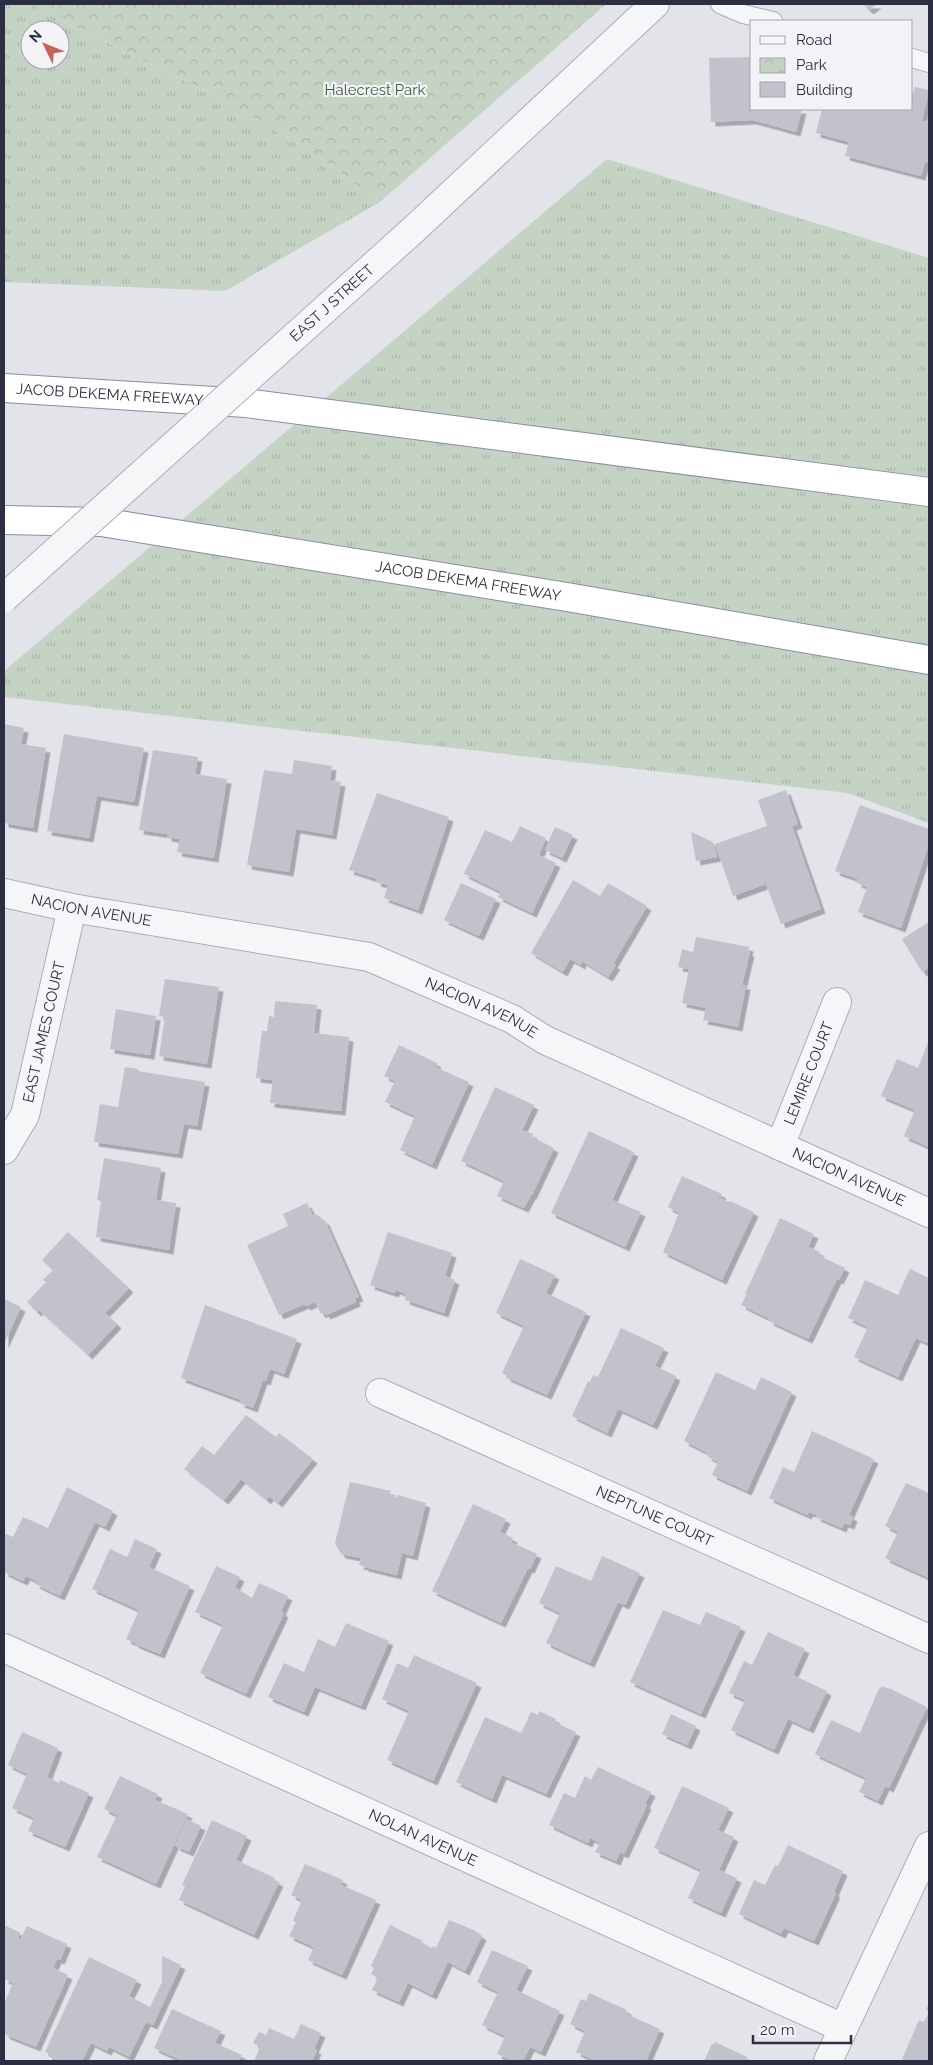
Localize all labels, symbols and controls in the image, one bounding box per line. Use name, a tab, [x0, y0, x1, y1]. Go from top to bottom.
north arrow	[20, 20, 70, 70]
legend	[750, 20, 913, 110]
text: N	[26, 27, 45, 45]
text: Road	[796, 31, 832, 49]
text: Park	[796, 56, 827, 74]
park label: Halecrest Park	[325, 81, 425, 99]
text: Building	[796, 81, 853, 99]
street label: EAST J STREET	[286, 261, 378, 346]
street label: JACOB DEKEMA FREEWAY	[16, 380, 204, 409]
street label: JACOB DEKEMA FREEWAY	[374, 557, 563, 605]
street label: NACION AVENUE	[29, 890, 153, 930]
street label: EAST JAMES COURT	[19, 960, 69, 1104]
street label: NACION AVENUE	[422, 973, 541, 1042]
street label: LEMIRE COURT	[780, 1019, 837, 1128]
street label: NACION AVENUE	[790, 1144, 908, 1210]
street label: NEPTUNE COURT	[593, 1482, 716, 1550]
street label: NOLAN AVENUE	[366, 1805, 480, 1870]
scale bar	[753, 2012, 850, 2044]
text: 20 m	[760, 2021, 795, 2039]

